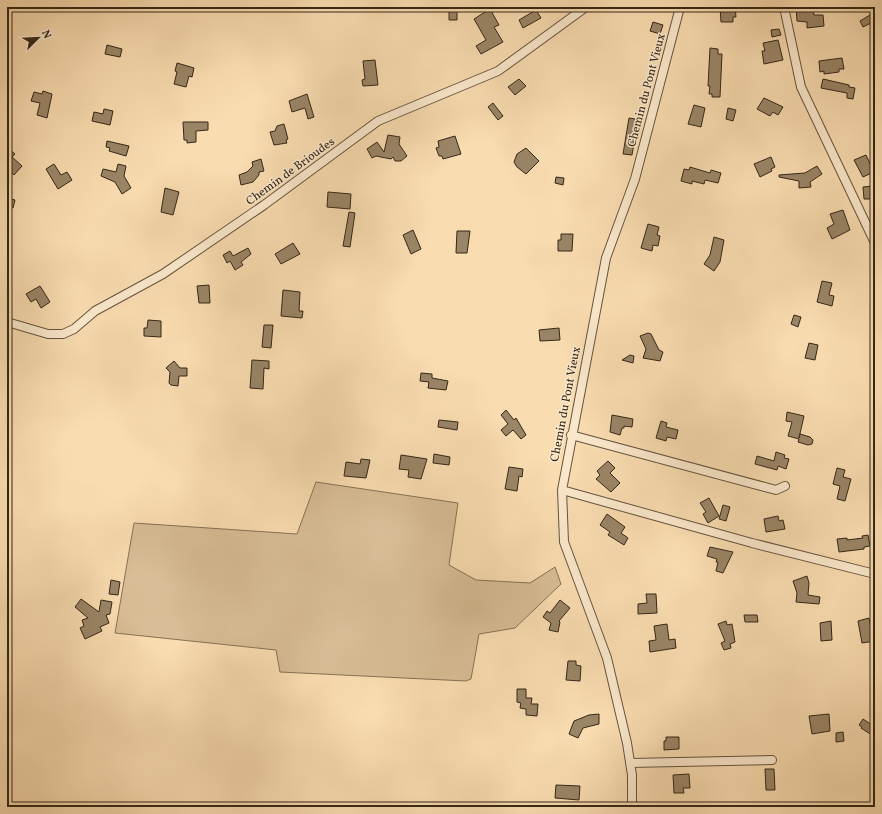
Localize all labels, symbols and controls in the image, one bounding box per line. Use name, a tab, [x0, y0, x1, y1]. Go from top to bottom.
north arrow	[18, 18, 58, 58]
text: N	[37, 28, 54, 41]
street label: Chemin du Pont Vieux	[624, 32, 670, 149]
street label: Chemin de Brioudes	[243, 134, 338, 209]
street label: Chemin du Pont Vieux	[547, 345, 585, 463]

